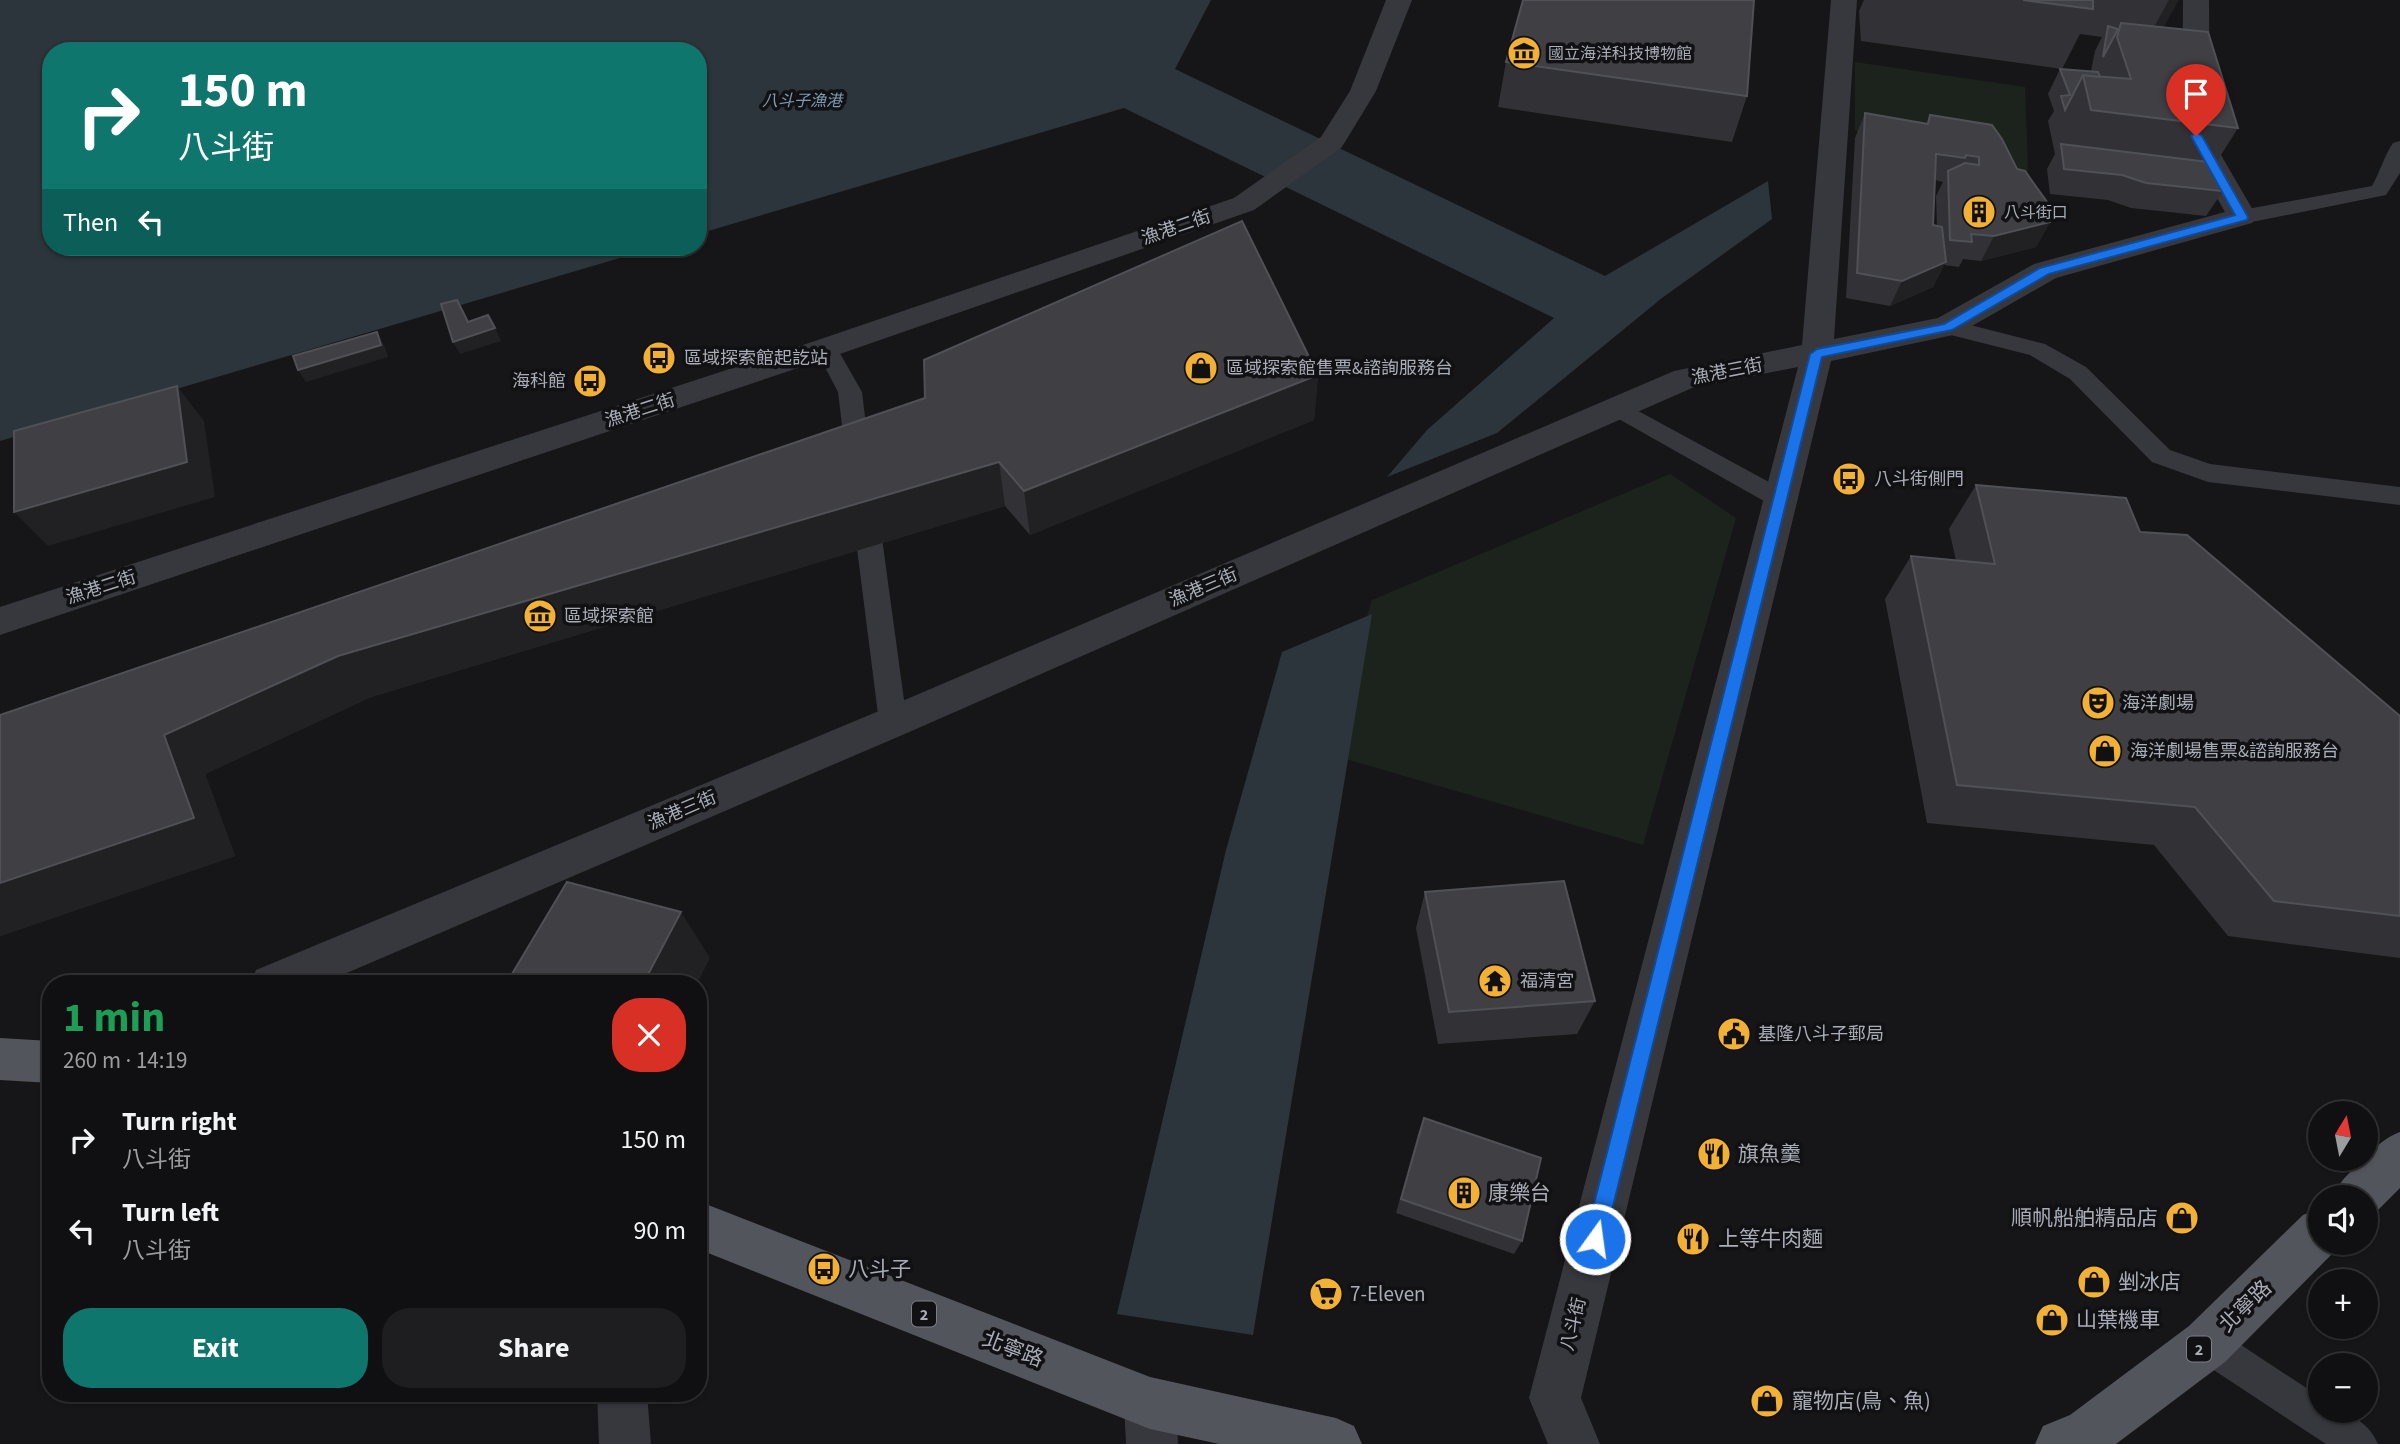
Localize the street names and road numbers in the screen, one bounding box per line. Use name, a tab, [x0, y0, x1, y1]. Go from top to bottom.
street label: 漁港二街	[1138, 204, 1214, 251]
street label: 漁港三街	[1689, 352, 1765, 391]
street label: 漁港二街	[602, 387, 678, 433]
street label: 漁港三街	[1165, 562, 1241, 613]
street label: 漁港二街	[63, 564, 139, 610]
street label: 漁港三街	[644, 785, 720, 836]
street label: 北寧路	[2212, 1273, 2278, 1339]
street label: 八斗街	[1555, 1295, 1592, 1353]
road number: 2	[912, 1302, 936, 1326]
street label: 北寧路	[978, 1324, 1048, 1374]
road number: 2	[2187, 1336, 2211, 1362]

